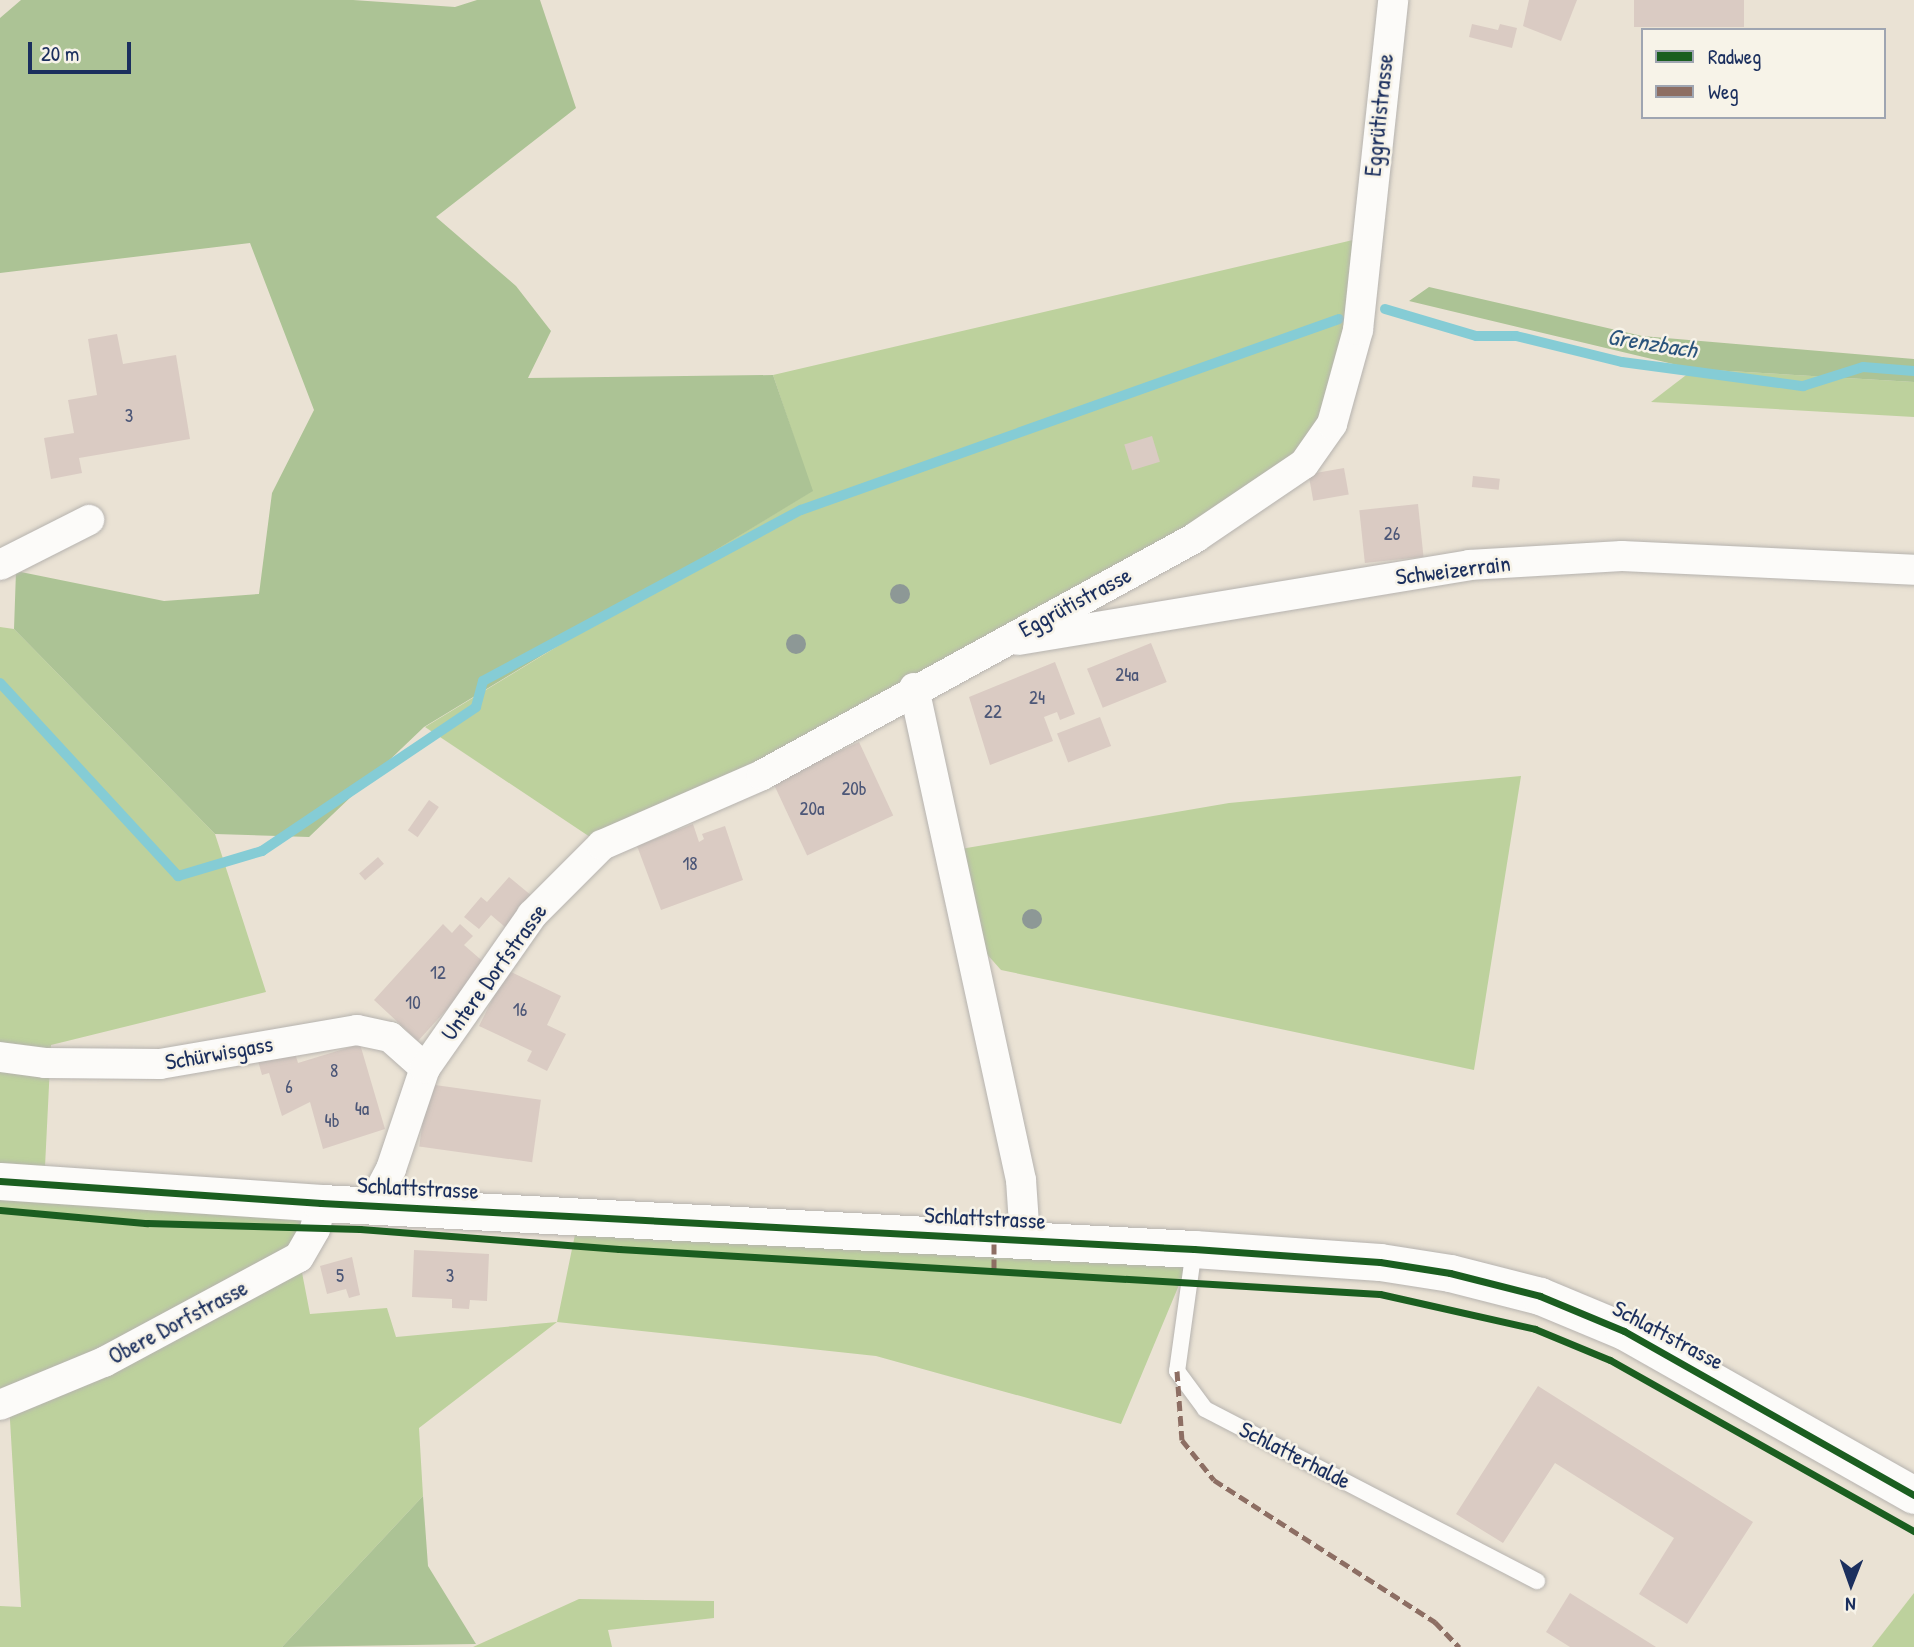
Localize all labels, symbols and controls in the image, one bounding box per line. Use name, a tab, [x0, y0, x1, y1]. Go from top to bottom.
scale bar	[32, 28, 135, 72]
legend	[1641, 28, 1886, 119]
text: 20 m	[41, 39, 79, 68]
text: Radweg	[1708, 42, 1761, 71]
street label: Eggrütistrasse	[1359, 52, 1399, 178]
text: Weg	[1708, 77, 1739, 106]
water label: Grenzbach	[1605, 322, 1699, 364]
house number: 3	[125, 405, 133, 427]
house number: 26	[1384, 523, 1400, 545]
street label: Schweizerrain	[1394, 549, 1512, 591]
street label: Eggrütistrasse	[1014, 561, 1136, 643]
house number: 24a	[1115, 664, 1139, 686]
house number: 24	[1029, 687, 1045, 709]
house number: 22	[984, 701, 1002, 723]
house number: 20b	[841, 778, 867, 800]
house number: 20a	[800, 798, 824, 820]
house number: 18	[682, 853, 698, 875]
street label: Untere Dorfstrasse	[435, 898, 553, 1046]
house number: 12	[430, 962, 446, 984]
house number: 10	[405, 992, 421, 1014]
house number: 16	[513, 999, 527, 1021]
street label: Schürwisgass	[163, 1030, 275, 1076]
house number: 8	[330, 1060, 338, 1082]
house number: 6	[285, 1076, 293, 1098]
house number: 4a	[355, 1098, 369, 1120]
house number: 4b	[325, 1110, 339, 1132]
street label: Schlattstrasse	[357, 1171, 479, 1205]
street label: Schlattstrasse	[924, 1201, 1046, 1235]
house number: 5	[336, 1265, 344, 1287]
house number: 3	[446, 1265, 454, 1287]
street label: Obere Dorfstrasse	[104, 1274, 252, 1370]
street label: Schlattstrasse	[1608, 1294, 1728, 1376]
street label: Schlatterhalde	[1235, 1415, 1355, 1495]
north arrow	[1816, 1549, 1886, 1619]
text: N	[1845, 1592, 1856, 1618]

